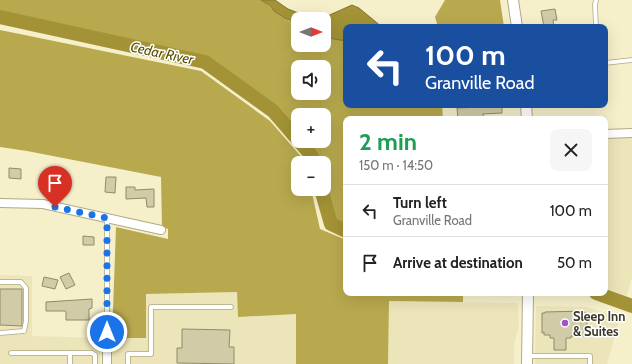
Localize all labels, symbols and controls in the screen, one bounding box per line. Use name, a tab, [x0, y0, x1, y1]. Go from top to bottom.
north arrow	[291, 12, 331, 52]
map controls	[291, 12, 331, 196]
water label: Cedar River	[129, 38, 196, 69]
text: 100 m	[425, 38, 506, 72]
icon: left	[359, 40, 411, 92]
button: sound	[291, 60, 331, 100]
text: Granville Road	[425, 72, 534, 94]
button: +	[291, 108, 331, 148]
text: 2 min	[359, 127, 417, 156]
button: close	[550, 129, 592, 171]
button: −	[291, 156, 331, 196]
text: 150 m · 14:50	[359, 157, 433, 173]
pin	[38, 166, 72, 207]
icon: arrive	[44, 172, 66, 194]
text: Turn left	[393, 194, 447, 212]
icon: left	[359, 200, 381, 222]
text: 100 m	[550, 202, 592, 220]
text: Granville Road	[393, 212, 472, 228]
icon: arrive	[359, 252, 381, 274]
text: Arrive at destination	[393, 254, 523, 272]
text: 50 m	[557, 254, 592, 272]
place label: Sleep Inn & Suites	[573, 308, 625, 339]
position arrow	[86, 311, 128, 353]
marker: Sleep Inn & Suites	[560, 318, 570, 328]

